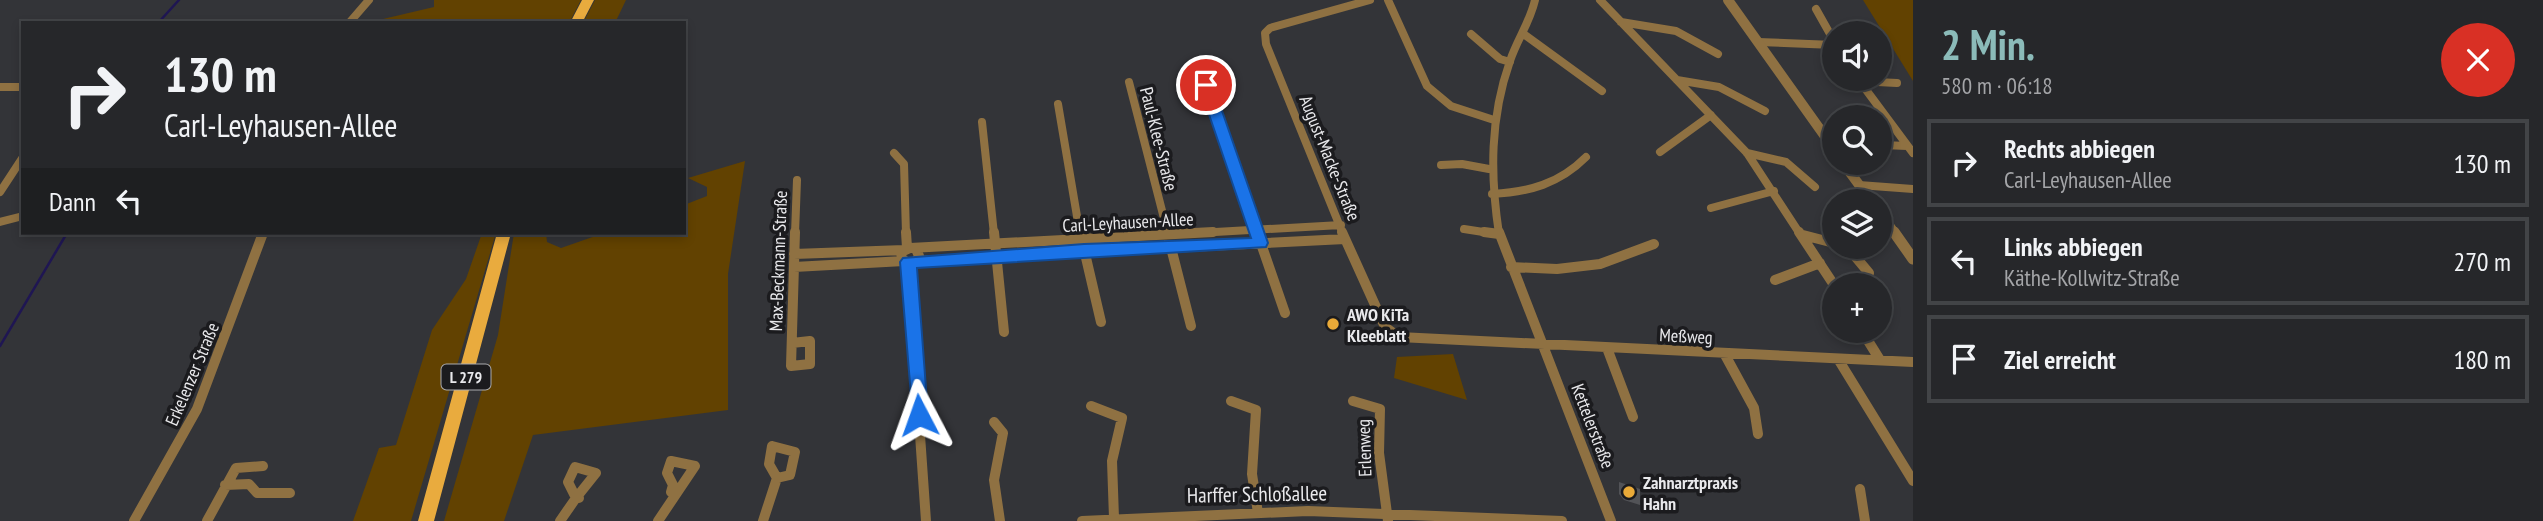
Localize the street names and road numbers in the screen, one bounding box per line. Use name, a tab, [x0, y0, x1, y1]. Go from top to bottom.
street label: Paul-Klee-Straße	[1135, 85, 1183, 193]
street label: August-Macke-Straße	[1294, 92, 1366, 224]
street label: Max-Beckmann-Straße	[764, 190, 792, 332]
street label: Carl-Leyhausen-Allee	[1062, 207, 1194, 237]
street label: Erkelenzer Straße	[160, 319, 224, 429]
street label: Meßweg	[1659, 323, 1713, 349]
road number: L 279	[442, 364, 490, 390]
street label: Kettelerstraße	[1566, 380, 1620, 472]
street label: Erlenweg	[1351, 419, 1377, 477]
street label: Harffer Schloßallee	[1187, 479, 1327, 509]

